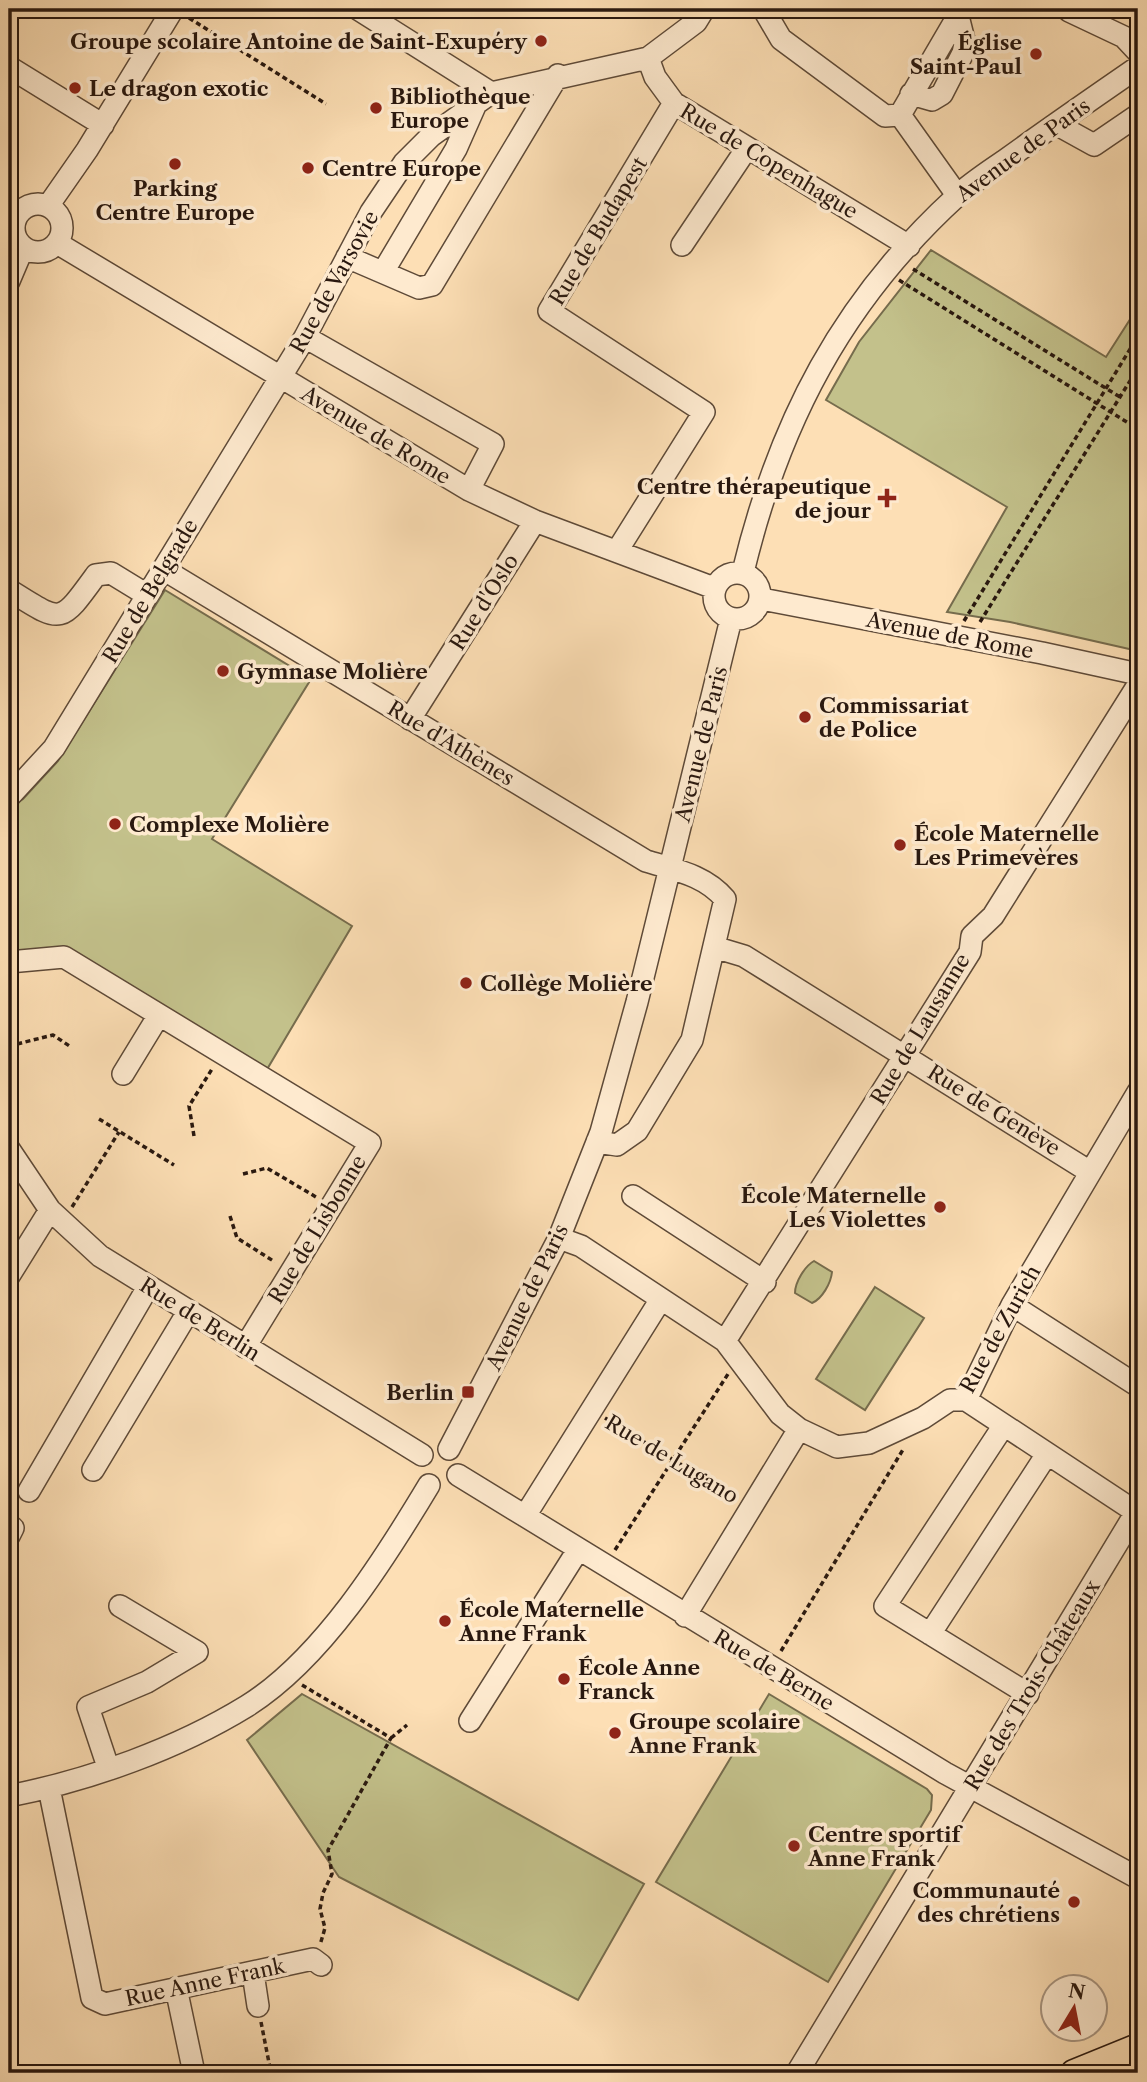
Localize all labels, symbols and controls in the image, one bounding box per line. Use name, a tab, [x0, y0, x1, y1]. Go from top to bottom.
place label: Groupe scolaire Antoine de Saint-Exupéry	[70, 29, 528, 54]
place label: Église Saint-Paul	[910, 30, 1022, 79]
marker: Groupe scolaire Antoine de Saint-Exupéry	[533, 33, 549, 49]
marker: Église Saint-Paul	[1028, 46, 1044, 62]
place label: Le dragon exotic	[89, 76, 269, 101]
marker: Le dragon exotic	[67, 80, 83, 96]
place label: Bibliothèque Europe	[390, 84, 531, 133]
street label: Avenue de Paris	[950, 93, 1095, 208]
street label: Rue de Copenhague	[676, 98, 862, 224]
marker: Bibliothèque Europe	[368, 100, 384, 116]
street label: Rue de Budapest	[544, 152, 652, 310]
marker: Parking Centre Europe	[167, 156, 183, 172]
place label: Centre Europe	[322, 156, 481, 181]
marker: Centre Europe	[300, 160, 316, 176]
place label: Parking Centre Europe	[95, 176, 255, 225]
street label: Rue de Varsovie	[285, 206, 383, 358]
street label: Avenue de Rome	[296, 380, 455, 489]
place label: Centre thérapeutique de jour	[637, 474, 872, 523]
marker: Centre thérapeutique de jour	[877, 488, 897, 508]
street label: Rue de Belgrade	[97, 514, 203, 668]
street label: Rue d'Oslo	[445, 549, 523, 655]
street label: Avenue de Rome	[863, 606, 1036, 663]
place label: Gymnase Molière	[237, 659, 428, 684]
marker: Gymnase Molière	[215, 663, 231, 679]
street label: Avenue de Paris	[669, 664, 732, 825]
place label: Commissariat de Police	[819, 693, 969, 742]
street label: Rue d'Athènes	[383, 695, 519, 791]
marker: Commissariat de Police	[797, 709, 813, 725]
place label: Complexe Molière	[129, 812, 329, 837]
marker: Complexe Molière	[107, 816, 123, 832]
place label: École Maternelle Les Primevères	[914, 821, 1099, 870]
marker: École Maternelle Les Primevères	[892, 837, 908, 853]
street label: Rue de Lausanne	[865, 949, 975, 1109]
place label: Collège Molière	[480, 971, 653, 996]
marker: Collège Molière	[458, 975, 474, 991]
street label: Rue de Genève	[923, 1059, 1065, 1161]
street label: Rue de Lisbonne	[263, 1150, 371, 1308]
place label: École Maternelle Les Violettes	[741, 1183, 926, 1232]
marker: École Maternelle Les Violettes	[932, 1199, 948, 1215]
street label: Avenue de Paris	[480, 1220, 573, 1375]
street label: Rue de Zurich	[955, 1261, 1045, 1397]
street label: Rue de Berlin	[135, 1272, 265, 1366]
place label: Berlin	[386, 1380, 455, 1405]
marker: Berlin	[460, 1384, 476, 1400]
street label: Rue de Lugano	[601, 1410, 743, 1508]
street label: Rue des Trois-Châteaux	[959, 1575, 1105, 1795]
place label: École Maternelle Anne Frank	[458, 1597, 644, 1646]
marker: École Maternelle Anne Frank	[437, 1613, 453, 1629]
street label: Rue de Berne	[709, 1624, 839, 1716]
place label: École Anne Franck	[578, 1655, 700, 1704]
marker: École Anne Franck	[556, 1671, 572, 1687]
place label: Groupe scolaire Anne Frank	[628, 1709, 800, 1758]
marker: Groupe scolaire Anne Frank	[607, 1725, 623, 1741]
place label: Centre sportif Anne Frank	[807, 1822, 963, 1871]
marker: Centre sportif Anne Frank	[786, 1838, 802, 1854]
place label: Communauté des chrétiens	[913, 1878, 1060, 1927]
marker: Communauté des chrétiens	[1066, 1894, 1082, 1910]
street label: Rue Anne Frank	[123, 1953, 288, 2011]
north arrow	[1038, 1974, 1108, 2044]
text: N	[1067, 1979, 1087, 2005]

